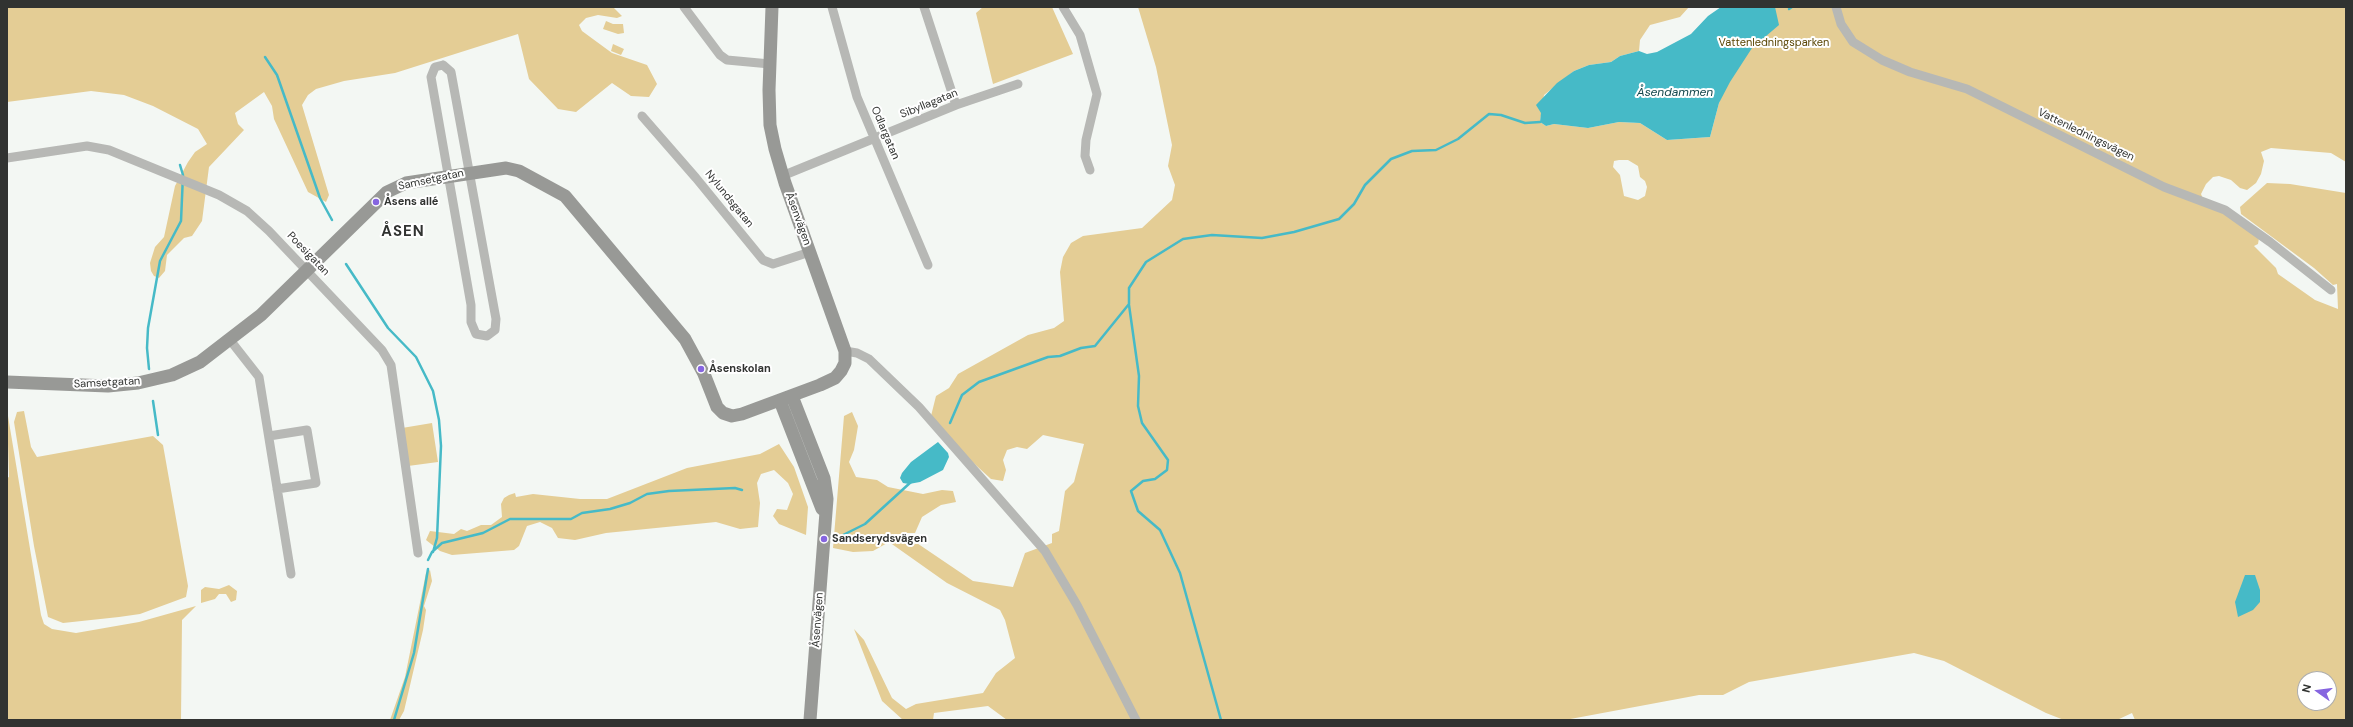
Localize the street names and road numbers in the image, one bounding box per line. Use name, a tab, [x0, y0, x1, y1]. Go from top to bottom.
street label: Sibyllagatan	[898, 86, 960, 122]
street label: Odlargatan	[868, 104, 902, 162]
street label: Vattenledningsvägen	[2036, 106, 2136, 164]
street label: Samsetgatan	[397, 167, 465, 193]
street label: Nylundsgatan	[702, 168, 756, 230]
street label: Åsenvägen	[782, 191, 814, 247]
street label: Poesigatan	[284, 229, 332, 279]
street label: Samsetgatan	[73, 375, 141, 391]
street label: Åsenvägen	[809, 592, 827, 648]

